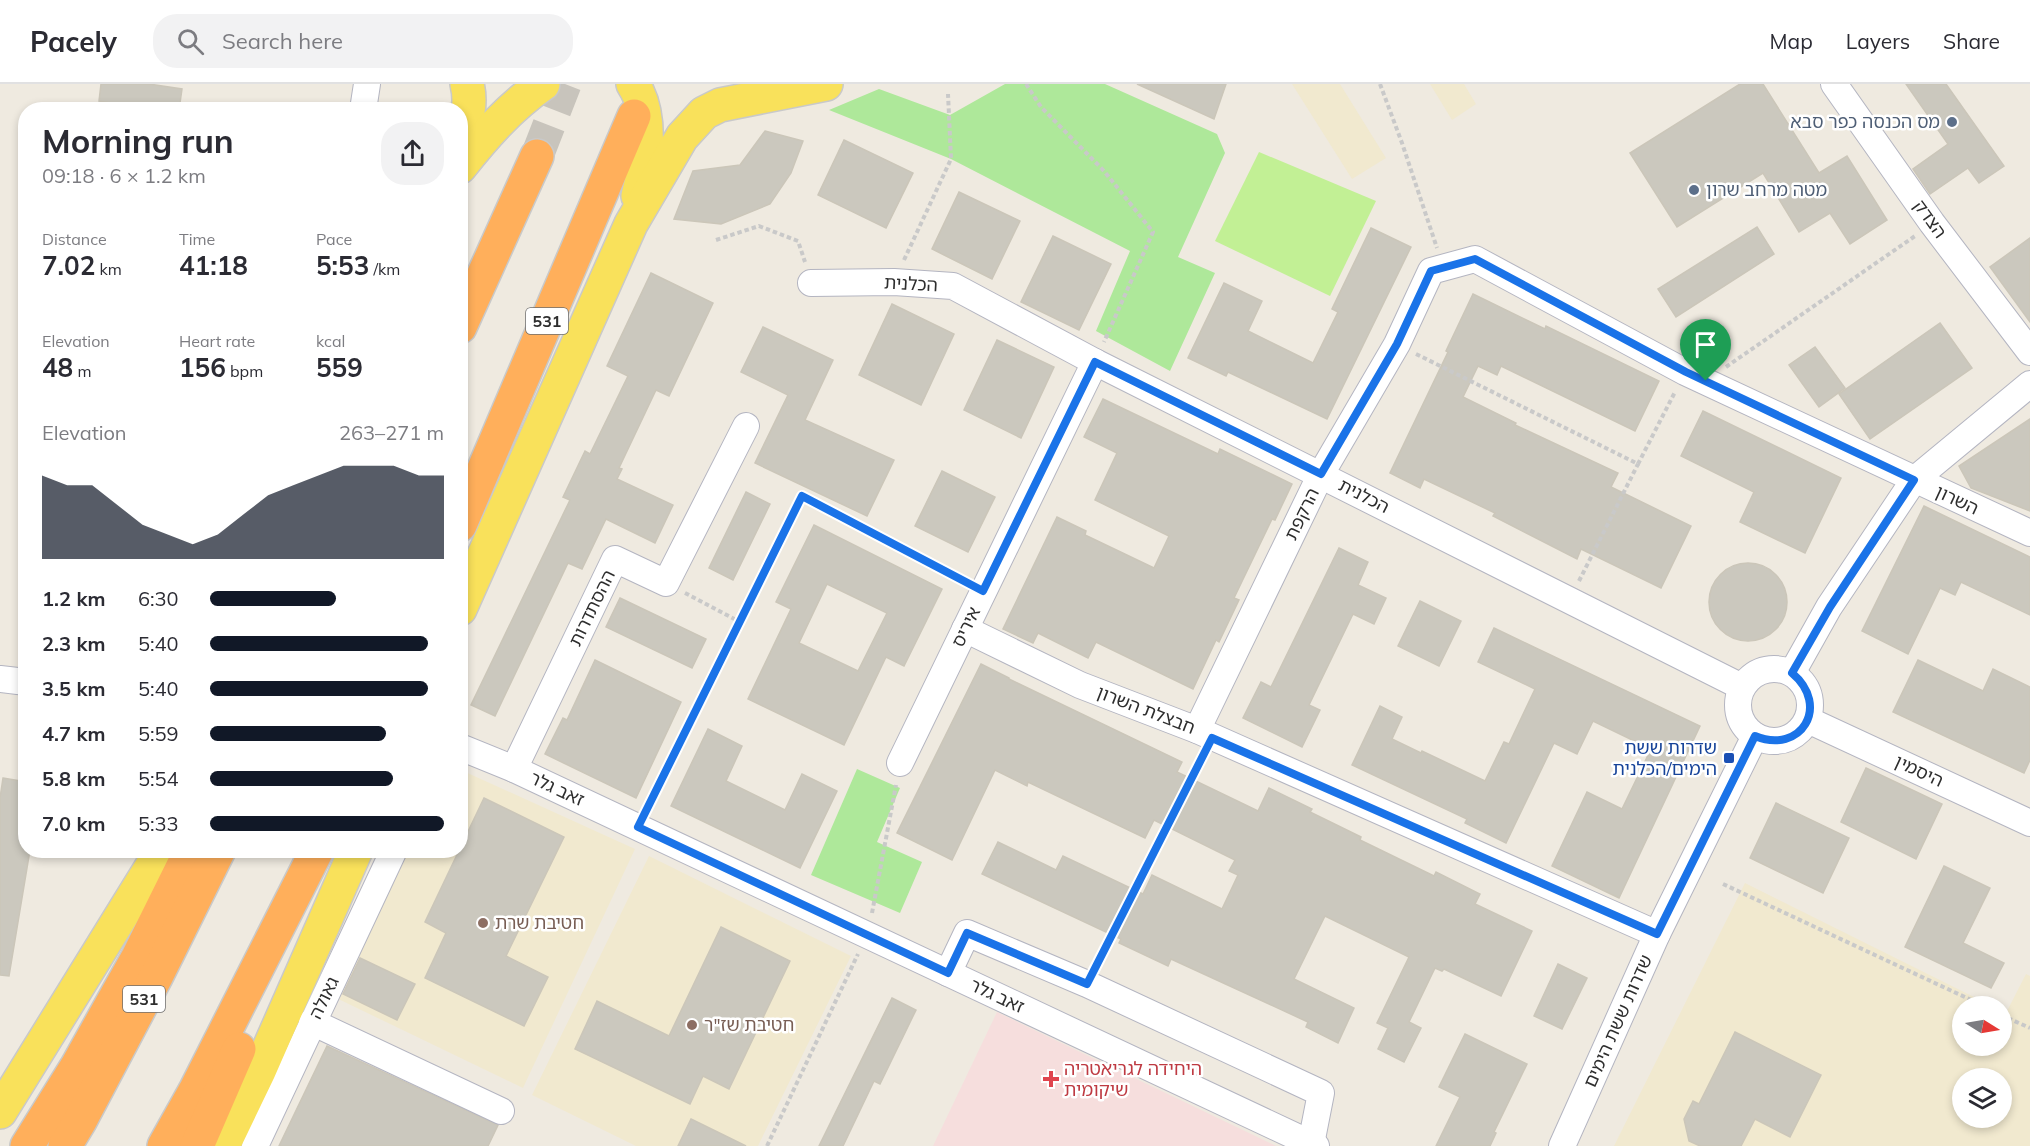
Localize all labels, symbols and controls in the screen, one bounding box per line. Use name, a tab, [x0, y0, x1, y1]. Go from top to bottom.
search box	[153, 14, 573, 68]
text: Pacely	[30, 24, 117, 59]
icon: search	[174, 25, 207, 58]
text: Search here	[222, 27, 343, 55]
text: Map	[1770, 28, 1813, 54]
text: Layers	[1846, 28, 1910, 54]
text: Share	[1943, 28, 2000, 54]
place label: מס הכנסה כפר סבא	[1790, 110, 1940, 133]
marker: מס הכנסה כפר סבא	[1945, 115, 1959, 129]
text: Morning run	[42, 120, 234, 161]
button: share	[381, 122, 444, 185]
text: 09:18 · 6 × 1.2 km	[42, 163, 206, 188]
place label: מטה מרחב שרון	[1706, 178, 1827, 201]
marker: מטה מרחב שרון	[1687, 183, 1701, 197]
street label: הצדק	[1909, 195, 1952, 242]
text: Distance	[42, 229, 107, 249]
text: Time	[179, 229, 215, 249]
text: Pace	[316, 229, 352, 249]
text: 7.02	[42, 249, 95, 282]
text: 41:18	[179, 249, 248, 282]
text: 5:53	[316, 249, 369, 282]
text: km	[95, 259, 122, 279]
text: /km	[369, 259, 400, 279]
street label: הכלנית	[884, 271, 938, 296]
road number: 531	[526, 308, 568, 334]
pin	[1680, 319, 1731, 381]
icon: arrive	[1689, 328, 1722, 361]
text: Elevation	[42, 331, 110, 351]
text: Heart rate	[179, 331, 255, 351]
text: kcal	[316, 331, 345, 351]
text: 48	[42, 351, 73, 384]
text: 156	[179, 351, 226, 384]
text: 559	[316, 351, 363, 384]
text: m	[73, 361, 91, 381]
text: bpm	[226, 361, 263, 381]
text: Elevation	[42, 420, 127, 445]
text: 263–271 m	[339, 420, 444, 445]
street label: הכלנית	[1335, 473, 1393, 518]
street label: השרון	[1932, 480, 1982, 519]
street label: הרקפת	[1279, 484, 1324, 544]
street label: ההסתדרות	[563, 566, 620, 650]
text: 1.2 km	[42, 586, 105, 611]
text: 6:30	[138, 586, 179, 611]
street label: איריס	[946, 603, 985, 651]
text: 2.3 km	[42, 631, 105, 656]
text: 5:40	[138, 631, 179, 656]
text: 3.5 km	[42, 676, 105, 701]
text: 5:40	[138, 676, 179, 701]
street label: חבצלת השרון	[1094, 680, 1199, 739]
text: 4.7 km	[42, 721, 105, 746]
text: 5:59	[138, 721, 179, 746]
place label: שדרות ששת הימים/הכלנית	[1613, 736, 1717, 780]
street label: היסמין	[1891, 749, 1947, 792]
marker: שדרות ששת הימים/הכלנית	[1722, 751, 1736, 765]
text: 5.8 km	[42, 766, 105, 791]
text: 5:54	[138, 766, 179, 791]
street label: זאב גלר	[526, 766, 588, 811]
text: 7.0 km	[42, 811, 105, 836]
text: 5:33	[138, 811, 179, 836]
place label: חטיבת שרת	[495, 911, 584, 934]
marker: חטיבת שרת	[476, 916, 490, 930]
street label: שדרות ששת הימים	[1578, 951, 1657, 1091]
street label: גאולה	[304, 973, 344, 1023]
street label: זאב גלר	[966, 973, 1028, 1018]
road number: 531	[123, 986, 165, 1012]
north arrow	[1952, 996, 2012, 1056]
map controls	[1952, 996, 2012, 1128]
place label: חטיבת שז"ר	[704, 1013, 794, 1036]
marker: חטיבת שז"ר	[685, 1018, 699, 1032]
place label: היחידה לגריאטריה שיקומית	[1064, 1057, 1202, 1101]
button: layers	[1952, 1068, 2012, 1128]
marker: היחידה לגריאטריה שיקומית	[1042, 1070, 1060, 1088]

